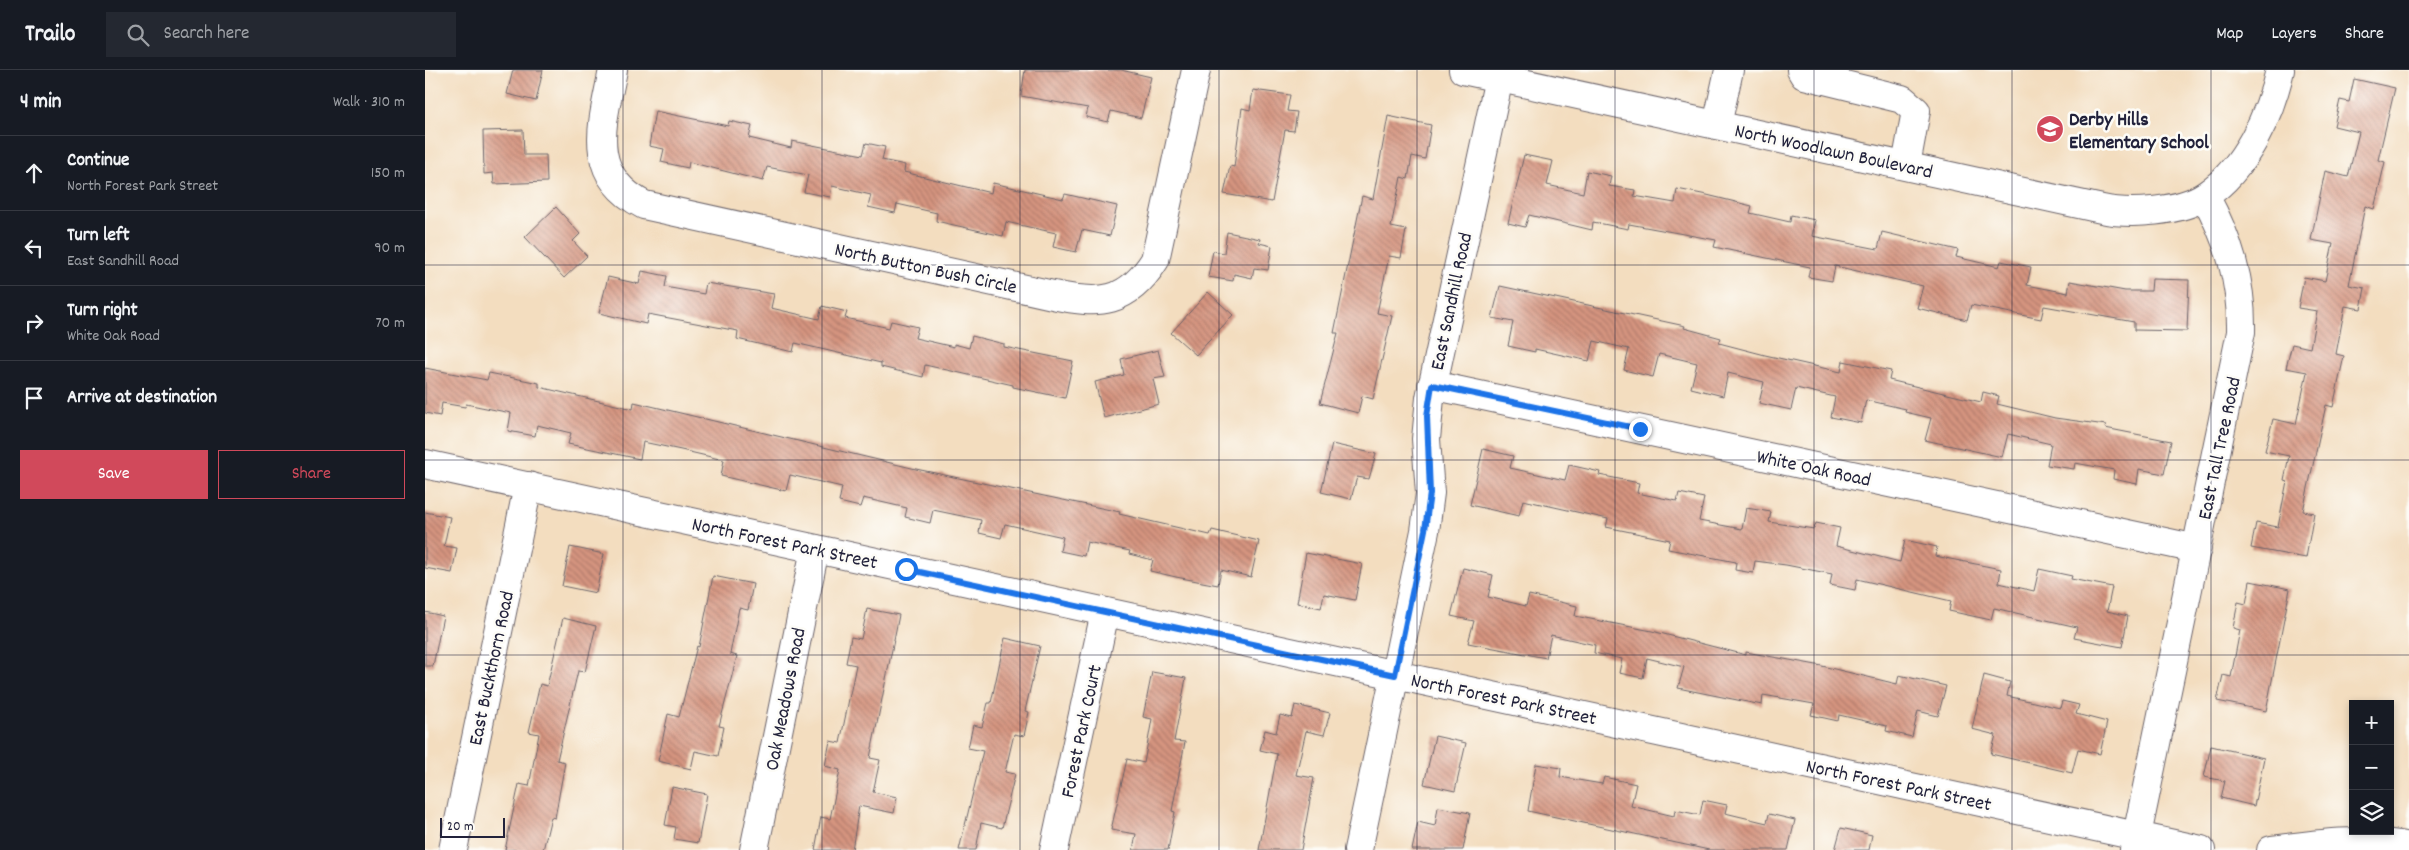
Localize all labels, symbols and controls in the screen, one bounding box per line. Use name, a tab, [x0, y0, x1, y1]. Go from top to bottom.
search box	[106, 12, 456, 57]
text: Trailo	[25, 18, 76, 52]
icon: search	[124, 21, 152, 49]
text: Search here	[164, 21, 249, 48]
text: Map	[2216, 22, 2243, 47]
text: Layers	[2271, 22, 2317, 47]
text: Share	[2345, 22, 2384, 47]
text: 4 min	[20, 88, 62, 118]
text: Walk · 310 m	[333, 91, 405, 114]
place label: Derby Hills Elementary School	[2069, 107, 2209, 158]
school or university icon: Derby Hills Elementary School	[2035, 114, 2065, 144]
street label: North Woodlawn Boulevard	[1732, 118, 1935, 188]
text: Continue	[67, 148, 129, 175]
icon: ahead	[20, 159, 48, 187]
text: 150 m	[371, 162, 405, 185]
text: North Forest Park Street	[67, 175, 218, 198]
text: Turn left	[67, 223, 130, 250]
street label: East Sandhill Road	[1425, 230, 1481, 373]
icon: left	[20, 234, 48, 262]
text: 90 m	[374, 237, 405, 260]
street label: North Button Bush Circle	[832, 237, 1019, 303]
text: East Sandhill Road	[67, 250, 179, 273]
text: Turn right	[67, 298, 138, 325]
icon: right	[20, 309, 48, 337]
text: 70 m	[375, 312, 405, 335]
text: White Oak Road	[67, 325, 160, 348]
street label: East Tall Tree Road	[2192, 375, 2250, 523]
icon: arrive	[20, 384, 48, 412]
text: Arrive at destination	[67, 385, 217, 412]
route end	[1629, 418, 1652, 441]
street label: White Oak Road	[1754, 444, 1873, 496]
button: Save	[20, 450, 208, 499]
button: Share	[218, 450, 405, 499]
street label: North Forest Park Street	[689, 512, 880, 578]
route start	[895, 558, 918, 581]
street label: East Buckthorn Road	[463, 589, 523, 748]
street label: Oak Meadows Road	[759, 626, 815, 773]
street label: Forest Park Court	[1055, 663, 1111, 801]
street label: North Forest Park Street	[1408, 668, 1599, 734]
map controls	[2349, 700, 2394, 835]
button: +	[2349, 700, 2394, 745]
button: −	[2349, 745, 2394, 790]
street label: North Forest Park Street	[1803, 754, 1994, 820]
button: layers	[2349, 790, 2394, 835]
scale bar	[440, 815, 505, 838]
text: 20 m	[447, 817, 474, 837]

